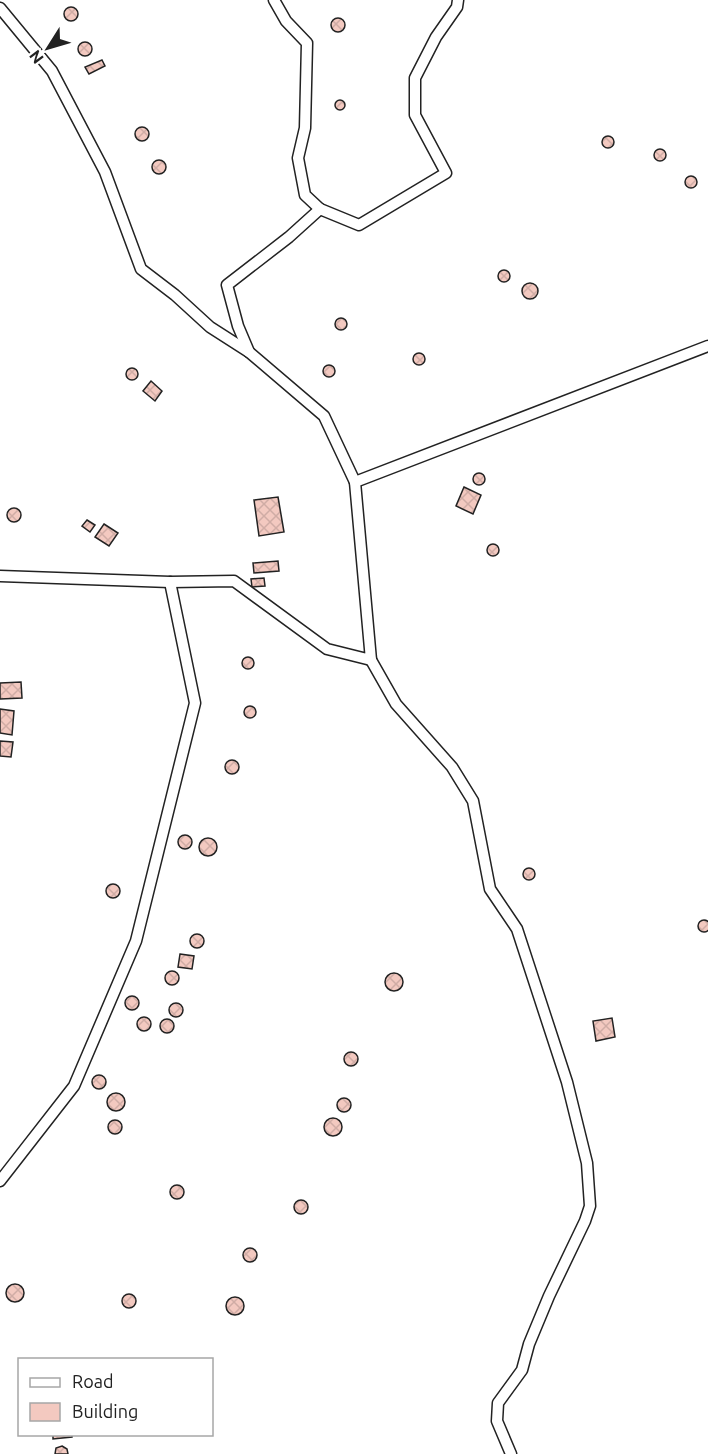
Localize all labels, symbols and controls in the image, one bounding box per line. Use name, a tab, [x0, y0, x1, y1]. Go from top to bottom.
north arrow	[18, 18, 78, 78]
text: N	[25, 47, 47, 67]
legend	[18, 1358, 213, 1436]
text: Road	[72, 1371, 114, 1391]
text: Building	[72, 1401, 138, 1421]

